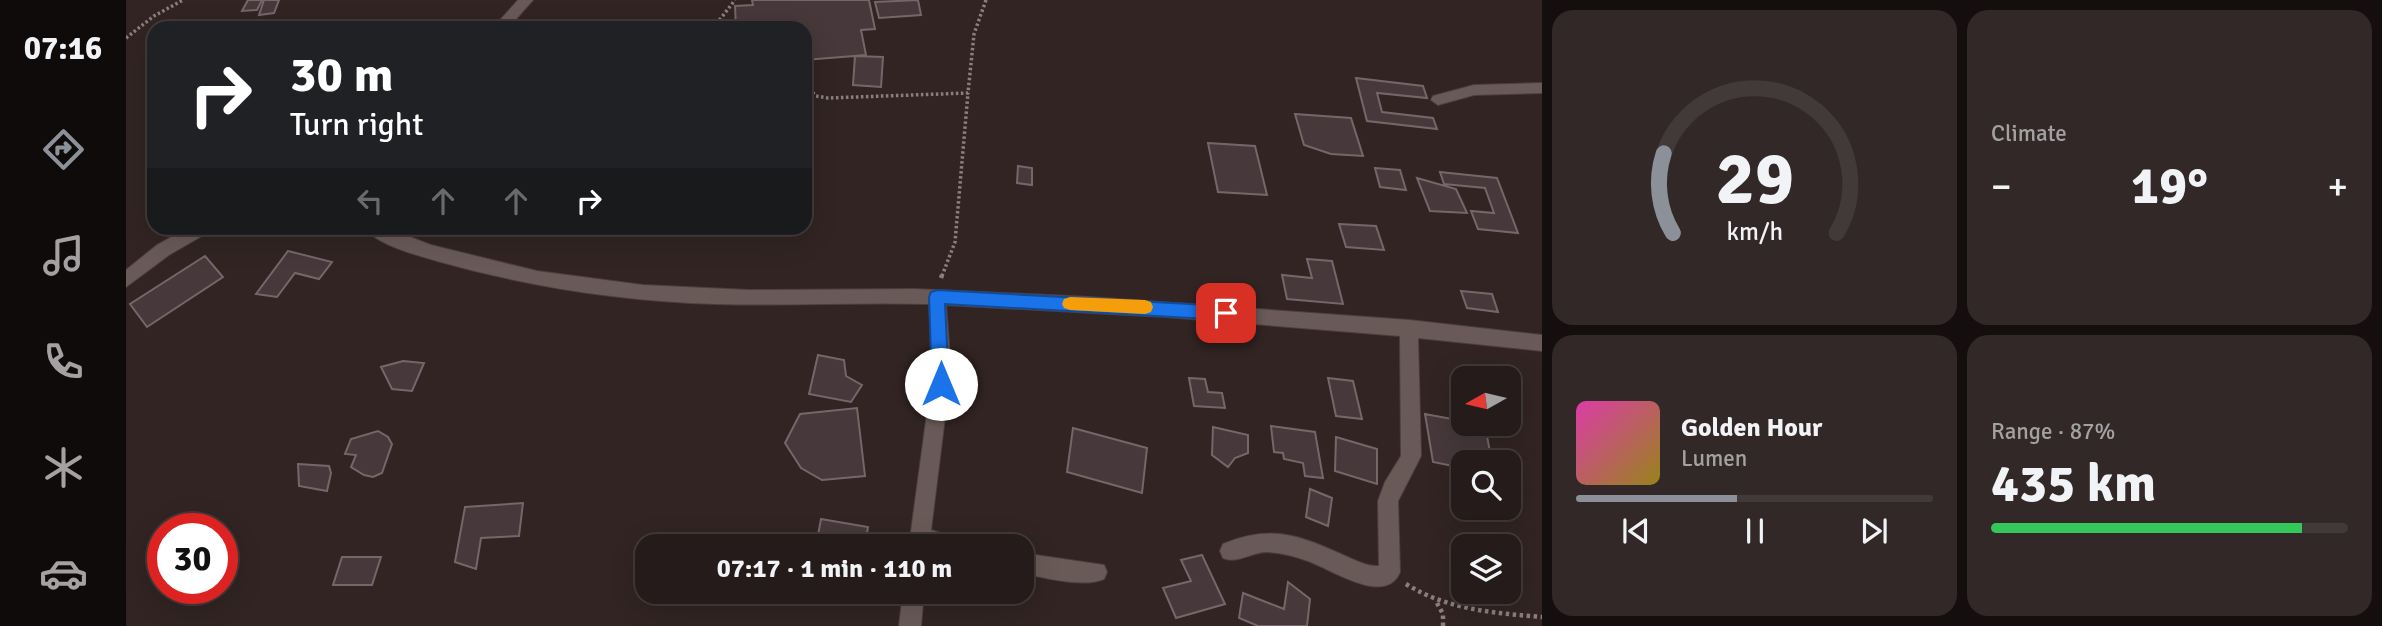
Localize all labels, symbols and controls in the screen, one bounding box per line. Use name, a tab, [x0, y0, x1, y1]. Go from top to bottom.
text: 07:16	[24, 29, 102, 68]
text: 30 m	[290, 45, 393, 105]
icon: right	[175, 49, 266, 140]
text: Turn right	[290, 105, 423, 144]
text: Climate	[1991, 119, 2067, 148]
icon: directions	[39, 125, 88, 174]
text: 29	[1715, 136, 1794, 225]
text: 19°	[2131, 154, 2208, 218]
text: −	[1991, 163, 2012, 210]
text: +	[2327, 163, 2348, 210]
icon: left	[351, 182, 389, 220]
icon: ahead	[424, 182, 462, 220]
icon: ahead	[497, 182, 535, 220]
icon: right	[570, 182, 608, 220]
text: km/h	[1726, 216, 1783, 247]
icon: music	[39, 231, 88, 280]
pin	[1196, 283, 1256, 343]
icon: arrive	[1207, 294, 1245, 332]
icon: phone	[39, 337, 88, 386]
position arrow	[904, 347, 978, 421]
north arrow	[1451, 366, 1521, 436]
map controls	[1451, 366, 1521, 604]
text: Golden Hour	[1681, 412, 1822, 444]
text: Range · 87%	[1991, 417, 2115, 446]
icon: climate	[39, 443, 88, 492]
text: Lumen	[1681, 444, 1747, 473]
button: search	[1451, 450, 1521, 520]
text: 435 km	[1991, 452, 2156, 516]
icon: previous	[1617, 512, 1655, 550]
icon: pause	[1736, 512, 1774, 550]
icon: next	[1855, 512, 1893, 550]
speed limit sign: 30	[147, 513, 238, 604]
button: layers	[1451, 534, 1521, 604]
icon: car	[39, 549, 88, 598]
text: 07:17 · 1 min · 110 m	[717, 553, 952, 585]

